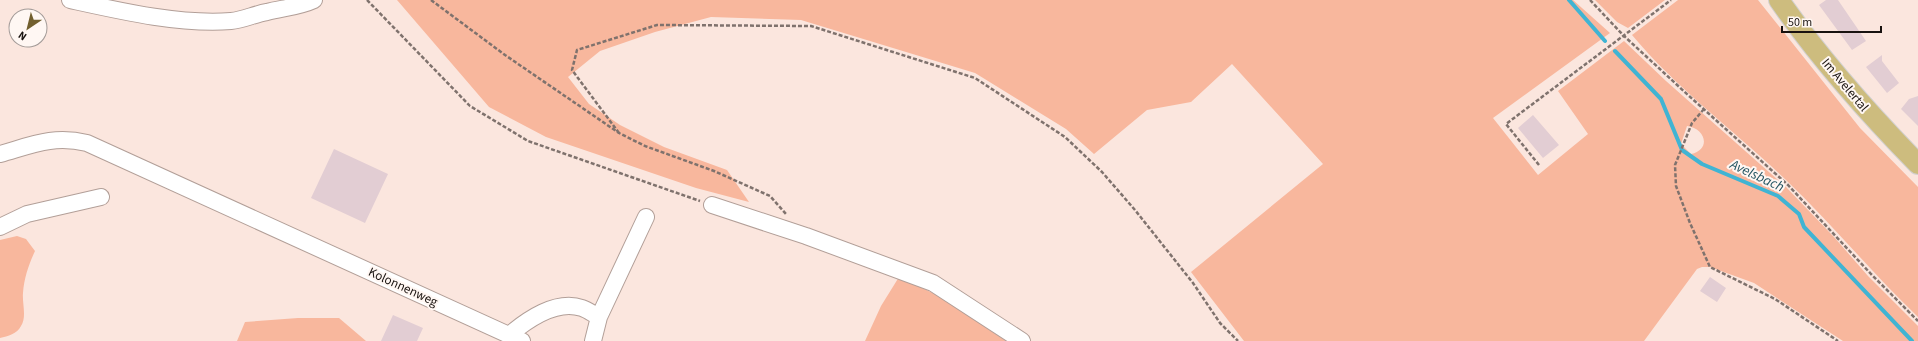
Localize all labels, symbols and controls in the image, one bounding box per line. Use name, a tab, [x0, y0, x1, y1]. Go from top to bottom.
north arrow	[8, 8, 48, 48]
scale bar	[1782, 8, 1881, 34]
text: 50 m	[1788, 14, 1812, 31]
text: N	[15, 28, 30, 44]
street label: Im Avelertal	[1817, 55, 1873, 115]
water label: Avelsbach	[1726, 154, 1787, 197]
street label: Kolonnenweg	[365, 263, 441, 311]

